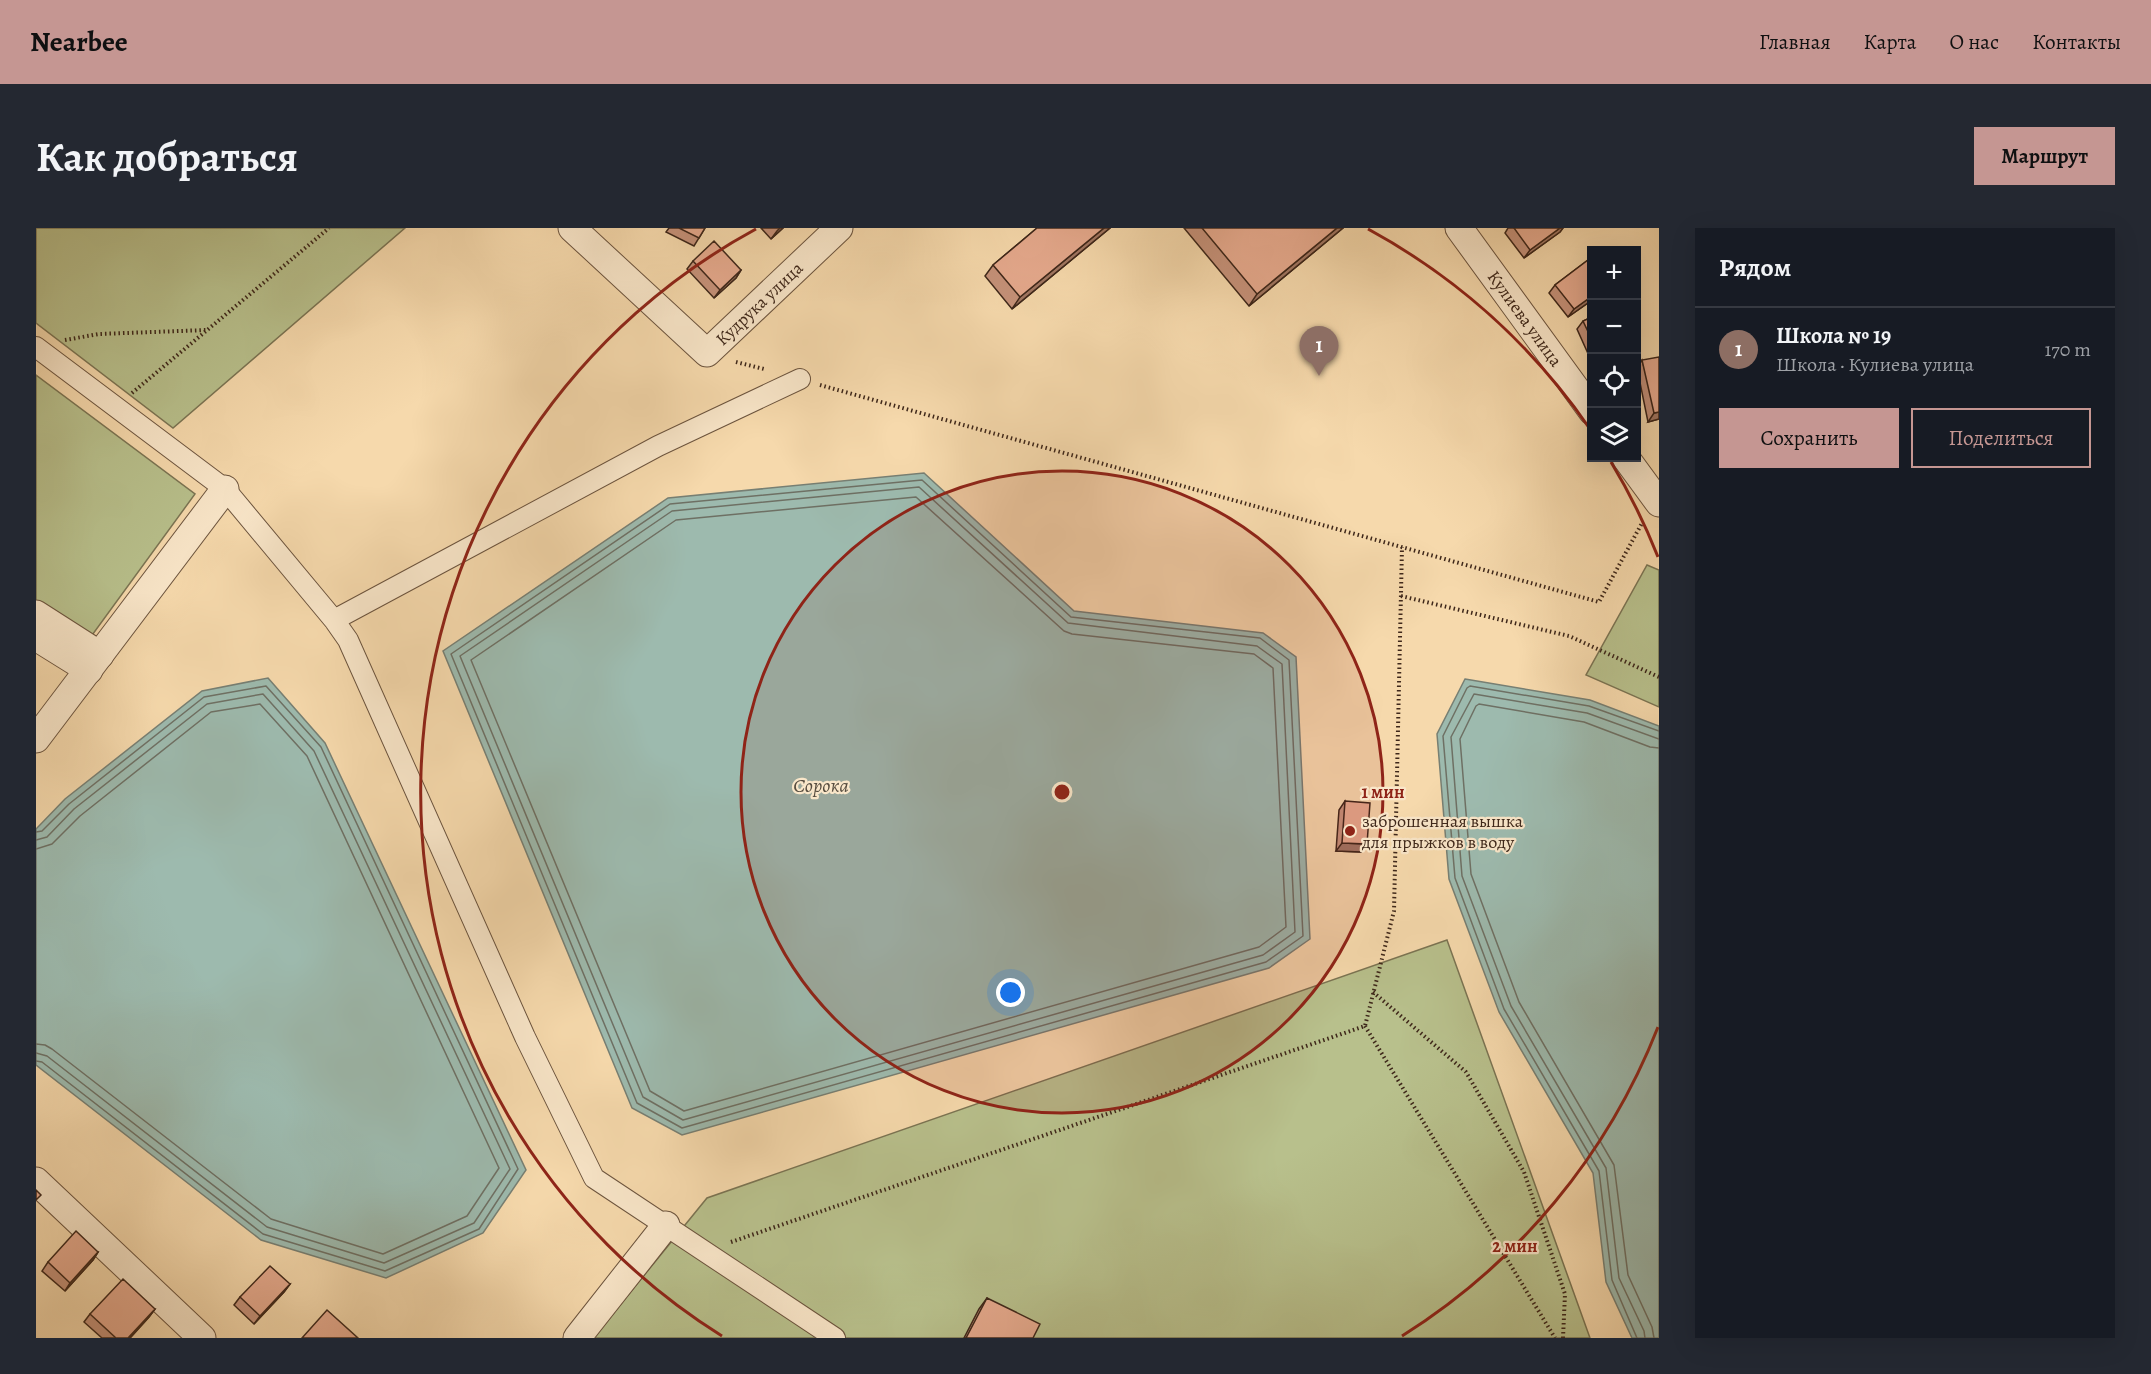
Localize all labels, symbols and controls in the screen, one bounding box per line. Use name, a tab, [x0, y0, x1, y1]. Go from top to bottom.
text: Nearbee	[30, 23, 128, 61]
text: Главная	[1759, 28, 1831, 56]
text: Карта	[1864, 28, 1916, 56]
text: О нас	[1949, 28, 1999, 56]
text: Контакты	[2032, 28, 2121, 56]
button: Маршрут	[1974, 127, 2115, 185]
text: Как добраться	[36, 128, 298, 185]
map controls	[1587, 246, 1641, 462]
button: +	[1587, 246, 1641, 300]
text: Рядом	[1719, 250, 1791, 285]
street label: Кудрука улица	[710, 256, 809, 351]
street label: Кулиева улица	[1482, 266, 1568, 372]
button: −	[1587, 300, 1641, 354]
text: Школа № 19	[1776, 321, 1891, 351]
pin: 1	[1300, 326, 1338, 376]
text: 1	[1735, 336, 1742, 363]
text: 170 m	[2045, 336, 2091, 363]
text: Школа · Кулиева улица	[1776, 351, 1974, 378]
button: locate	[1587, 354, 1641, 408]
button: layers	[1587, 408, 1641, 462]
button: Сохранить	[1719, 408, 1899, 468]
button: Поделиться	[1911, 408, 2091, 468]
water label: Сорока	[793, 772, 849, 799]
text: 1 мин	[1361, 780, 1405, 804]
centre of rings	[1052, 782, 1072, 802]
place label: заброшенная вышка для прыжков в воду	[1361, 809, 1524, 854]
marker: заброшенная вышка для прыжков в воду	[1343, 824, 1357, 838]
your location	[996, 978, 1025, 1007]
text: 2 мин	[1492, 1234, 1538, 1258]

